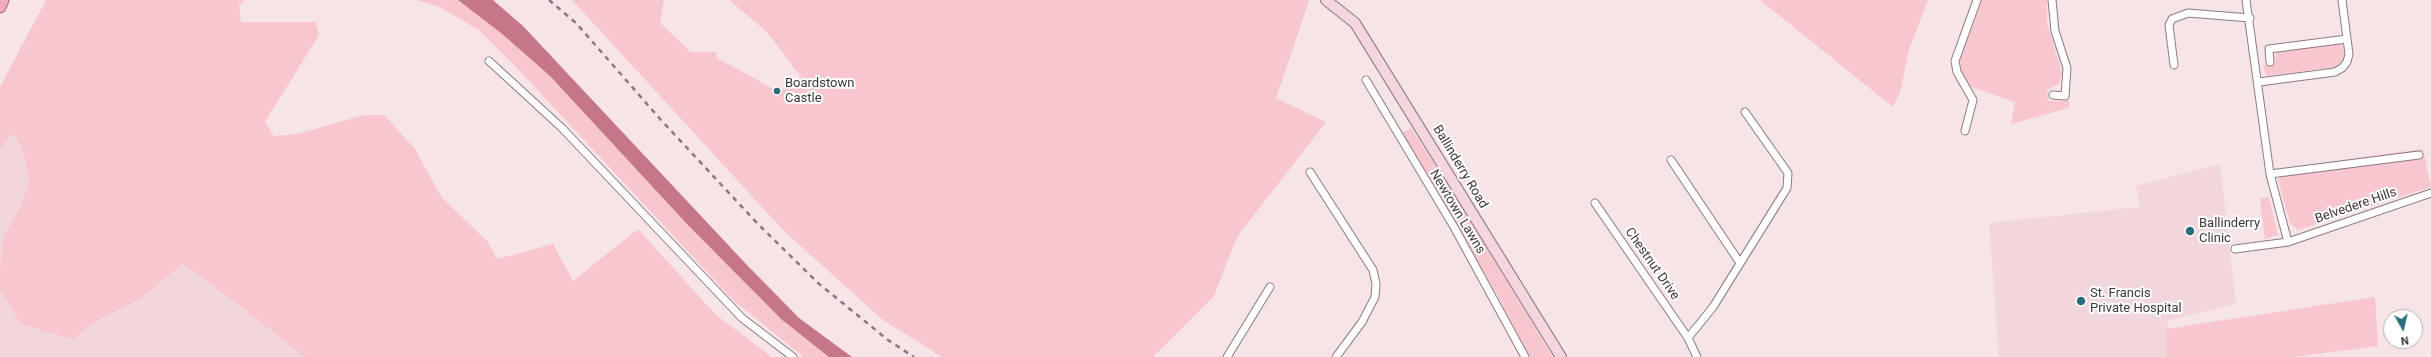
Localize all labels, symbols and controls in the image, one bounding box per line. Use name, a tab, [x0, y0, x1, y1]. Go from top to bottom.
place label: Boardstown Castle	[785, 76, 854, 107]
marker: Boardstown Castle	[772, 86, 782, 96]
street label: Ballinderry Road	[1429, 123, 1491, 211]
street label: Newtown Lawns	[1426, 167, 1488, 257]
street label: Belvedere Hills	[2313, 185, 2399, 227]
place label: Ballinderry Clinic	[2199, 216, 2260, 247]
street label: Chestnut Drive	[1621, 225, 1683, 303]
marker: Ballinderry Clinic	[2184, 225, 2196, 237]
place label: St. Francis Private Hospital	[2090, 286, 2182, 317]
marker: St. Francis Private Hospital	[2075, 295, 2087, 307]
north arrow	[2383, 309, 2423, 349]
text: N	[2400, 333, 2409, 347]

